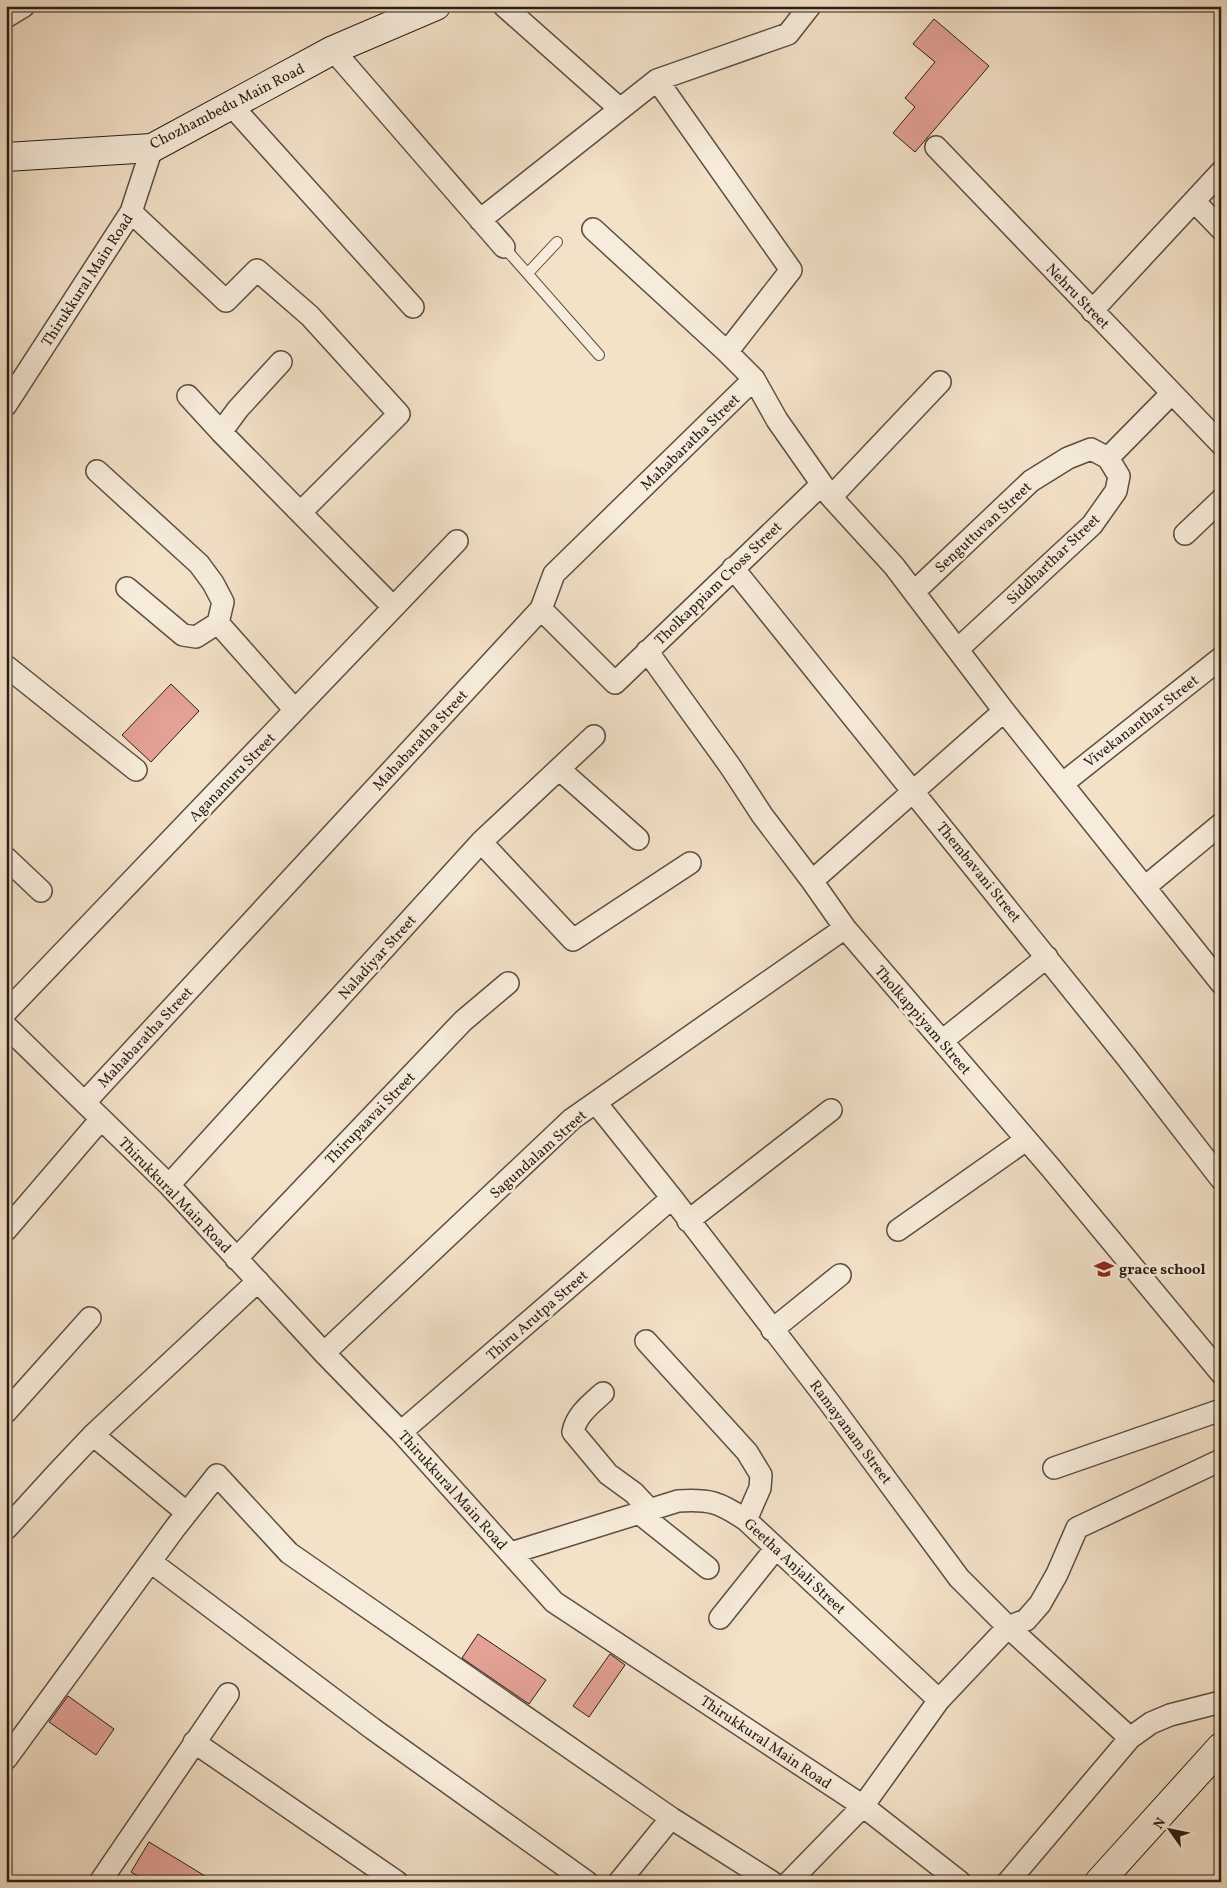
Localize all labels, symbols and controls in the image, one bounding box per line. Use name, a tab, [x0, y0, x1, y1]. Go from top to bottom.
street label: Chozhambedu Main Road	[147, 59, 309, 155]
street label: Thirukkural Main Road	[37, 210, 139, 351]
street label: Nehru Street	[1040, 259, 1114, 335]
street label: Mahabaratha Street	[637, 390, 745, 496]
street label: Senguttuvan Street	[931, 478, 1037, 579]
street label: Siddharthar Street	[1003, 510, 1105, 610]
street label: Tholkappiam Cross Street	[651, 517, 787, 651]
street label: Vivekananthar Street	[1080, 671, 1204, 774]
street label: Mahabaratha Street	[369, 686, 473, 796]
street label: Agananuru Street	[185, 729, 281, 827]
street label: Thembavani Street	[931, 818, 1025, 928]
street label: Naladiyar Street	[334, 911, 422, 1005]
street label: Tholkappiyam Street	[869, 962, 975, 1080]
street label: Mahabaratha Street	[94, 983, 198, 1093]
street label: Thirupaavai Street	[321, 1068, 421, 1170]
street label: Sagundalam Street	[486, 1106, 592, 1205]
street label: Thirukkural Main Road	[113, 1133, 235, 1259]
school or university icon: grace school	[1093, 1258, 1115, 1280]
place label: grace school	[1119, 1260, 1206, 1281]
street label: Thiru Arutpa Street	[483, 1266, 593, 1366]
street label: Ramayanam Street	[804, 1376, 896, 1489]
street label: Thirukkural Main Road	[392, 1427, 511, 1555]
street label: Geetha Anjali Street	[738, 1514, 850, 1620]
street label: Thirukkural Main Road	[695, 1691, 835, 1795]
north arrow	[1144, 1806, 1194, 1856]
text: N	[1150, 1814, 1171, 1833]

